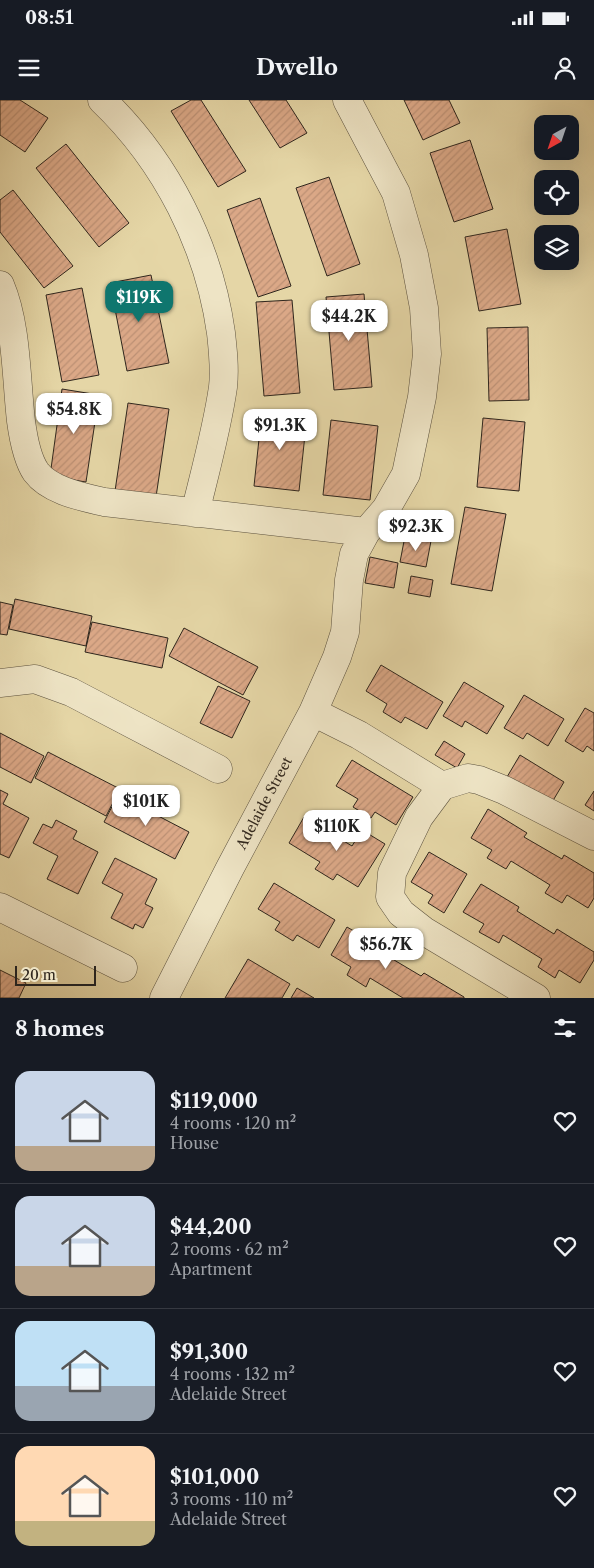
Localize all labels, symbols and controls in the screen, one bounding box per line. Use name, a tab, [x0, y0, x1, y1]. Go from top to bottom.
text: 08:51	[25, 6, 73, 29]
icon: menu	[15, 54, 43, 82]
text: Dwello	[256, 54, 338, 81]
icon: person	[551, 54, 579, 82]
north arrow	[534, 115, 579, 160]
map controls	[534, 115, 579, 270]
button: locate	[534, 170, 579, 215]
button: layers	[534, 225, 579, 270]
pin: $119K	[104, 280, 174, 323]
text: $119K	[116, 287, 162, 307]
pin: $44.2K	[308, 300, 390, 342]
text: $44.2K	[322, 306, 376, 326]
pin: $54.8K	[33, 392, 115, 435]
text: $54.8K	[47, 399, 101, 419]
pin: $91.3K	[239, 408, 321, 451]
text: $91.3K	[254, 415, 306, 435]
pin: $92.3K	[375, 510, 457, 552]
text: $92.3K	[389, 516, 443, 536]
street label: Adelaide Street	[232, 754, 296, 853]
pin: $101K	[111, 784, 181, 827]
text: $101K	[123, 791, 169, 811]
pin: $110K	[302, 810, 372, 852]
text: $110K	[314, 816, 360, 836]
pin: $56.7K	[345, 928, 427, 970]
text: $56.7K	[360, 934, 412, 954]
scale bar	[15, 963, 96, 986]
text: 20 m	[22, 966, 56, 984]
icon: filters	[551, 1014, 579, 1042]
text: 8 homes	[15, 1016, 104, 1041]
text: $119,000	[170, 1088, 258, 1113]
icon: home	[55, 1091, 115, 1151]
icon: heart	[551, 1107, 579, 1135]
text: 4 rooms · 120 m²	[170, 1113, 296, 1133]
text: House	[170, 1133, 219, 1153]
text: $44,200	[170, 1214, 252, 1239]
icon: home	[55, 1216, 115, 1276]
icon: heart	[551, 1232, 579, 1260]
text: 2 rooms · 62 m²	[170, 1239, 289, 1259]
text: Apartment	[170, 1259, 252, 1279]
text: $91,300	[170, 1339, 248, 1364]
icon: home	[55, 1341, 115, 1401]
icon: heart	[551, 1357, 579, 1385]
text: 4 rooms · 132 m²	[170, 1364, 295, 1384]
text: Adelaide Street	[170, 1384, 287, 1404]
text: $101,000	[170, 1464, 259, 1489]
icon: home	[55, 1466, 115, 1526]
icon: heart	[551, 1482, 579, 1510]
text: 3 rooms · 110 m²	[170, 1489, 293, 1509]
text: Adelaide Street	[170, 1509, 287, 1529]

